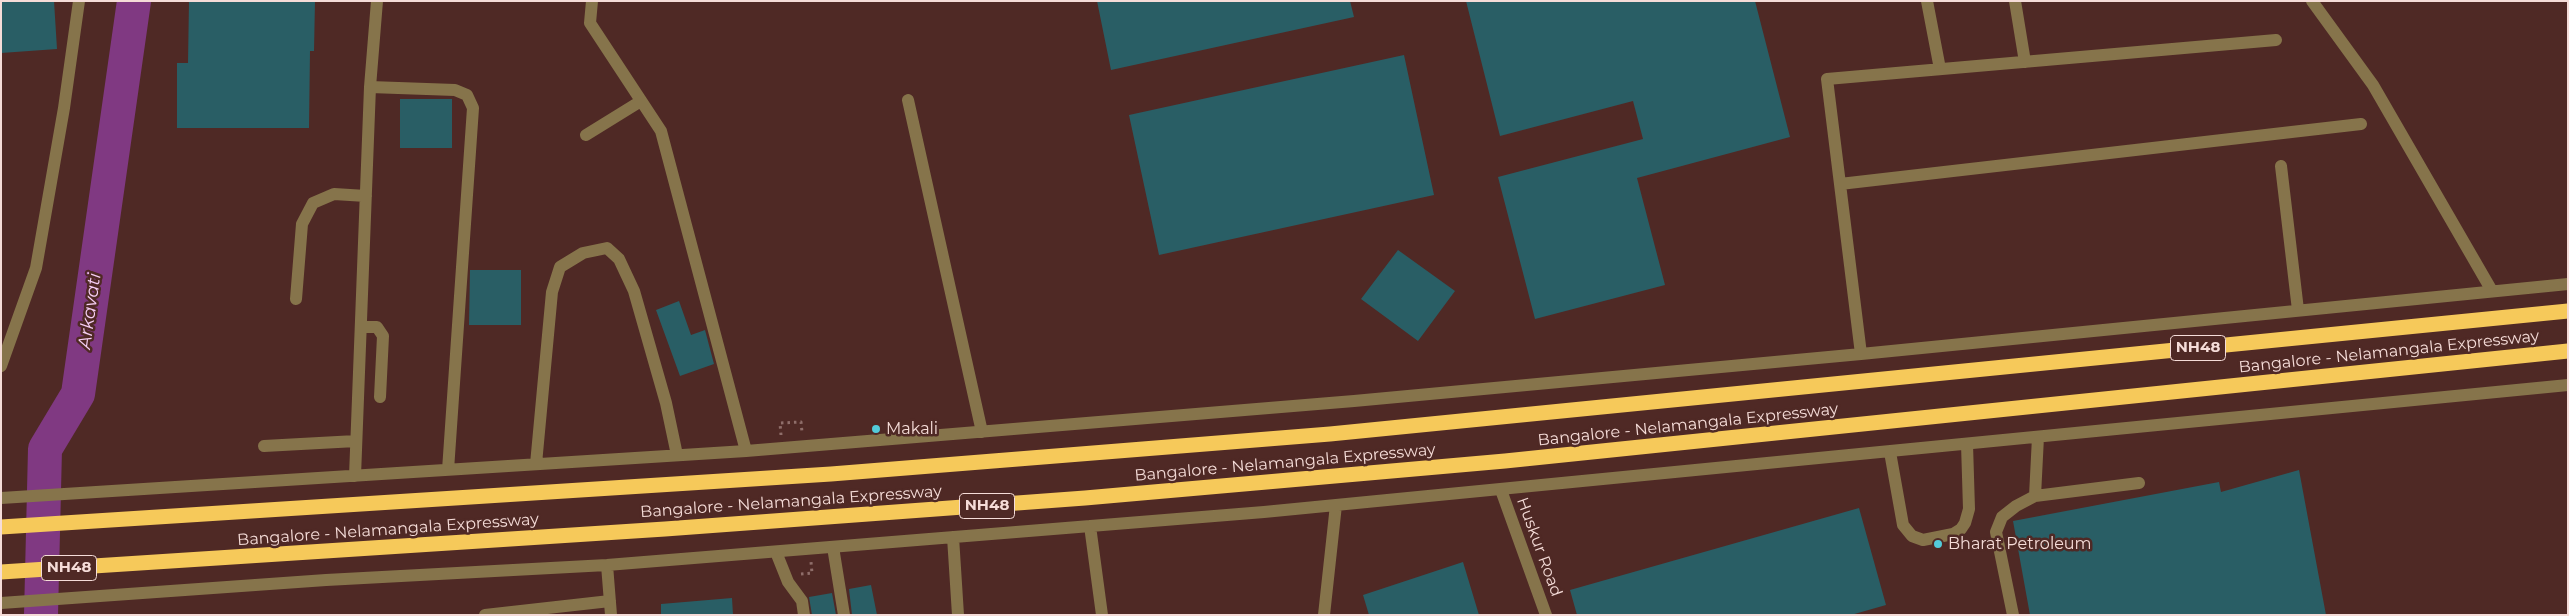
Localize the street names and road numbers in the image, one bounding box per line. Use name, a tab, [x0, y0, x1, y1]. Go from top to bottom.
street label: Bangalore - Nelamangala Expressway	[2238, 327, 2540, 377]
road number: NH48	[2170, 336, 2226, 360]
street label: Bangalore - Nelamangala Expressway	[1537, 400, 1839, 450]
street label: Bangalore - Nelamangala Expressway	[1134, 440, 1436, 486]
street label: Bangalore - Nelamangala Expressway	[640, 482, 942, 522]
road number: NH48	[960, 494, 1014, 518]
street label: Huskur Road	[1512, 495, 1566, 599]
street label: Bangalore - Nelamangala Expressway	[237, 510, 539, 550]
road number: NH48	[42, 556, 96, 580]

